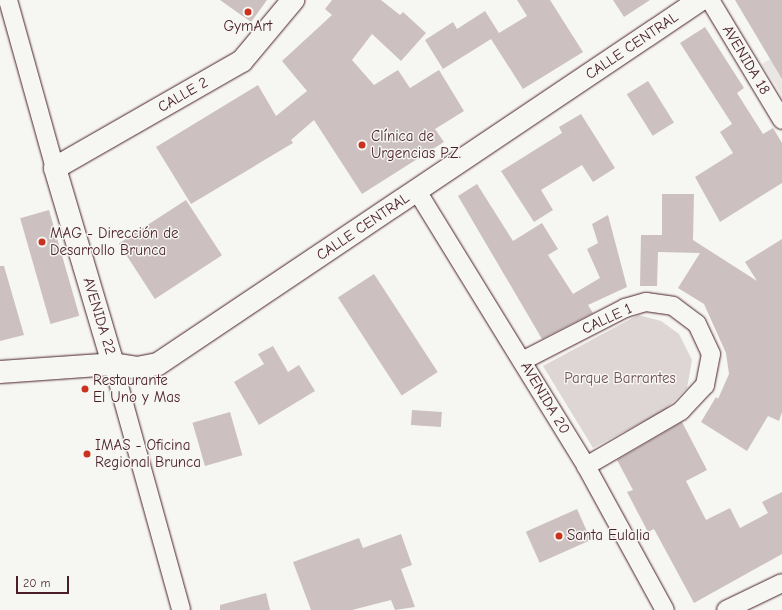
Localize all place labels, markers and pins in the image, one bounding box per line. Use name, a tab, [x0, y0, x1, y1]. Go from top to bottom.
marker: GymArt	[243, 7, 253, 17]
place label: GymArt	[224, 18, 272, 36]
place label: Clínica de Urgencias P.Z.	[371, 127, 461, 162]
marker: Clínica de Urgencias P.Z.	[356, 139, 368, 151]
place label: MAG - Dirección de Desarrollo Brunca	[50, 224, 179, 259]
marker: MAG - Dirección de Desarrollo Brunca	[37, 237, 47, 247]
place label: Restaurante El Uno y Mas	[93, 371, 180, 406]
marker: Restaurante El Uno y Mas	[80, 384, 90, 394]
place label: IMAS - Oficina Regional Brunca	[95, 436, 201, 471]
marker: IMAS - Oficina Regional Brunca	[82, 449, 92, 459]
place label: Santa Eulalia	[567, 527, 650, 545]
marker: Santa Eulalia	[554, 531, 564, 541]

